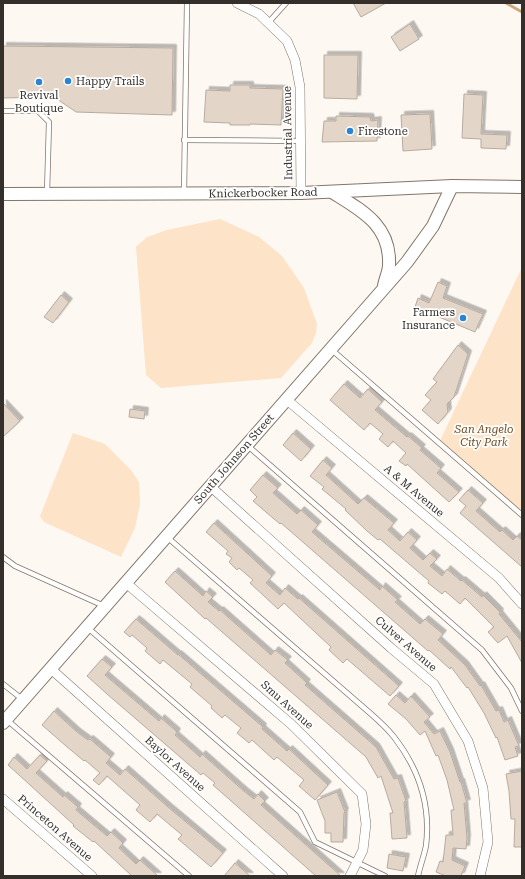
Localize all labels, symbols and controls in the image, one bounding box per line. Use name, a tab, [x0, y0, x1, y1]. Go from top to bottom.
place label: Happy Trails	[76, 75, 144, 88]
marker: Happy Trails	[63, 76, 73, 86]
marker: Revival Boutique	[34, 77, 44, 87]
street label: Industrial Avenue	[281, 86, 295, 180]
place label: Revival Boutique	[15, 89, 63, 115]
place label: Firestone	[358, 125, 408, 138]
marker: Firestone	[345, 126, 355, 136]
street label: Knickerbocker Road	[208, 186, 318, 200]
place label: Farmers Insurance	[402, 306, 455, 332]
marker: Farmers Insurance	[458, 313, 468, 323]
street label: South Johnson Street	[191, 411, 277, 507]
park label: San Angelo City Park	[454, 423, 513, 449]
street label: A & M Avenue	[381, 462, 447, 520]
street label: Culver Avenue	[373, 614, 439, 674]
street label: Smu Avenue	[258, 678, 316, 732]
street label: Baylor Avenue	[142, 734, 208, 794]
street label: Princeton Avenue	[15, 792, 95, 864]

